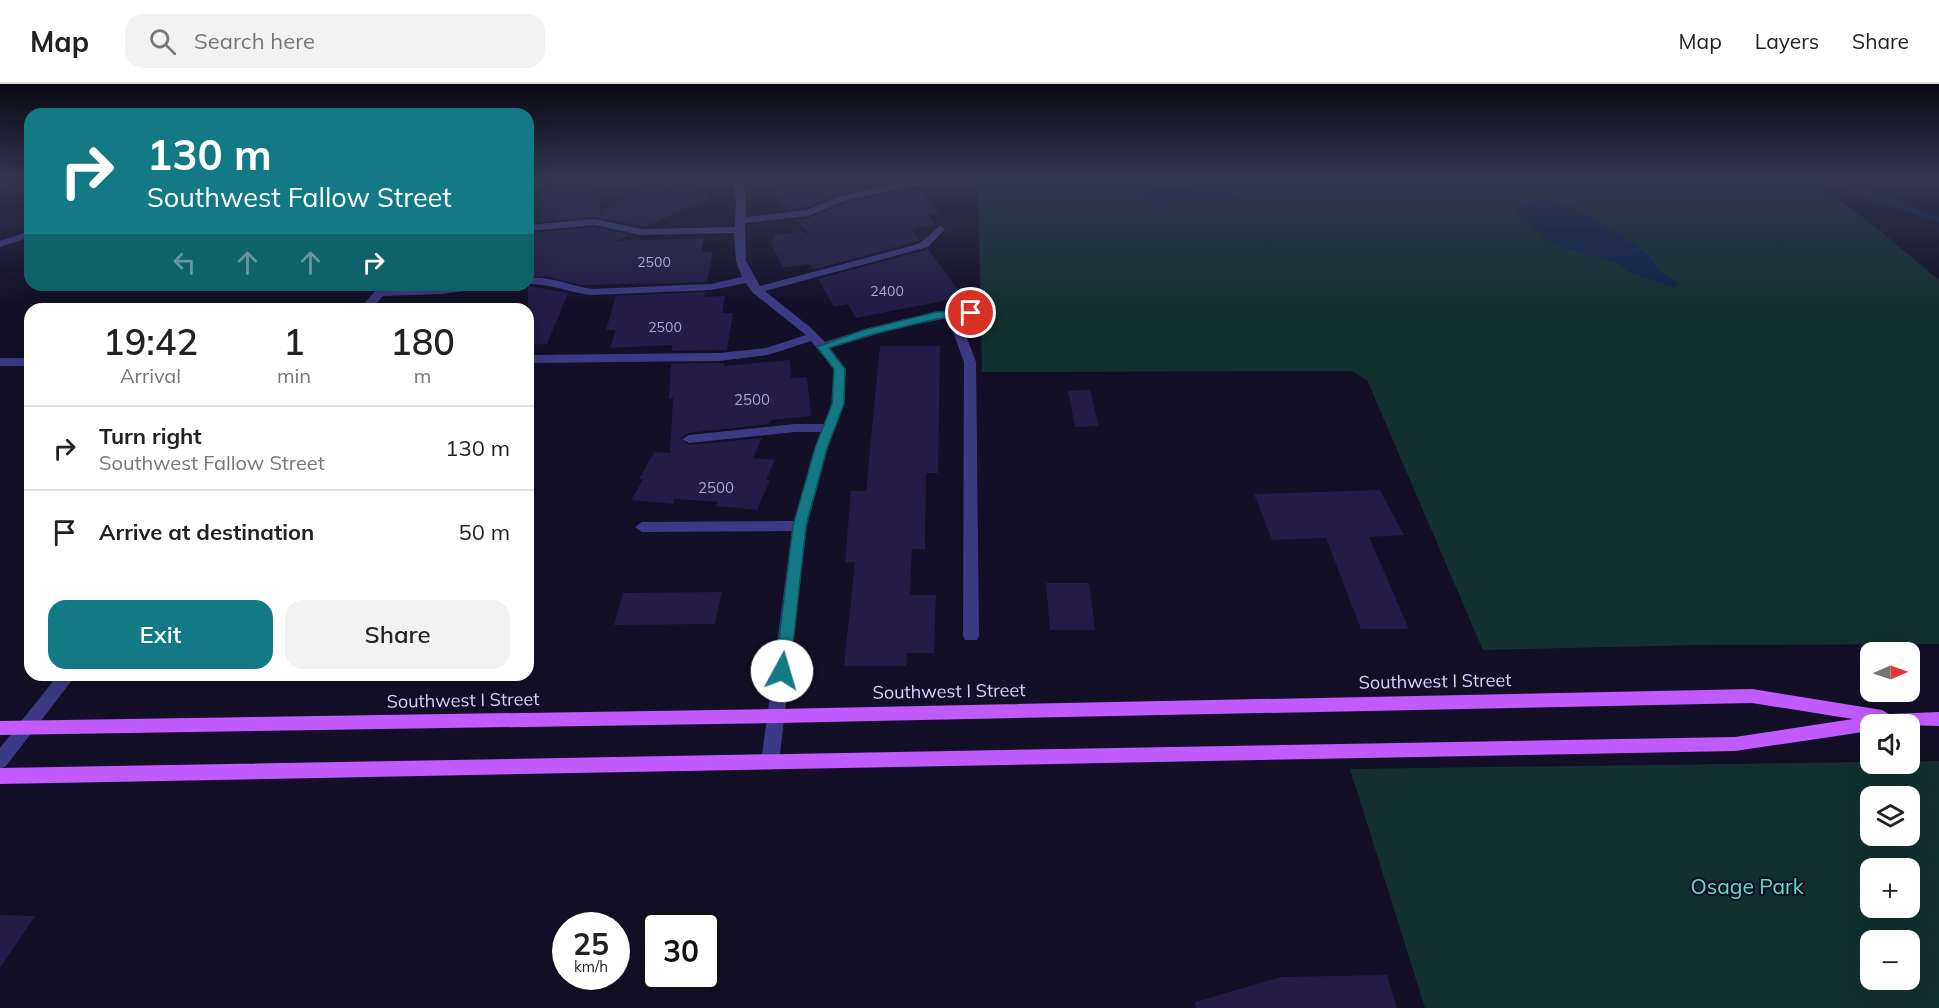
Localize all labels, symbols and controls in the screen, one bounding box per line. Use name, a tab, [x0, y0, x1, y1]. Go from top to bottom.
search box	[125, 14, 545, 68]
text: Map	[30, 24, 89, 59]
icon: search	[146, 25, 179, 58]
text: Search here	[194, 27, 315, 55]
text: Map	[1679, 28, 1722, 54]
text: Layers	[1755, 28, 1819, 54]
text: Share	[1852, 28, 1909, 54]
text: 130 m	[147, 128, 272, 181]
icon: right	[48, 132, 126, 210]
text: Southwest Fallow Street	[147, 180, 452, 214]
icon: left	[168, 246, 201, 279]
icon: ahead	[231, 246, 264, 279]
icon: ahead	[294, 246, 327, 279]
icon: right	[357, 246, 390, 279]
house number: 2500	[637, 253, 671, 271]
house number: 2400	[870, 282, 904, 300]
pin	[945, 287, 996, 338]
icon: arrive	[954, 296, 987, 329]
house number: 2500	[648, 318, 682, 336]
text: 19:42	[103, 319, 198, 364]
text: 1	[283, 319, 305, 364]
text: 180	[390, 319, 455, 364]
text: Arrival	[120, 363, 181, 388]
text: min	[277, 363, 311, 388]
text: m	[414, 363, 431, 388]
house number: 2500	[734, 390, 770, 409]
text: Turn right	[99, 422, 202, 450]
icon: right	[48, 432, 81, 465]
text: 130 m	[445, 434, 510, 462]
text: Southwest Fallow Street	[99, 450, 325, 475]
house number: 2500	[698, 478, 734, 497]
icon: arrive	[48, 516, 81, 549]
text: Arrive at destination	[99, 518, 314, 546]
text: 50 m	[459, 518, 510, 546]
button: Exit	[48, 600, 273, 669]
button: Share	[285, 600, 510, 669]
position arrow	[750, 639, 814, 703]
north arrow	[1860, 642, 1920, 702]
map controls	[1860, 642, 1920, 990]
street label: Southwest I Street	[1358, 668, 1512, 694]
street label: Southwest I Street	[872, 678, 1026, 704]
street label: Southwest I Street	[386, 687, 540, 713]
button: sound	[1860, 714, 1920, 774]
button: layers	[1860, 786, 1920, 846]
button: +	[1860, 858, 1920, 918]
park label: Osage Park	[1691, 873, 1804, 899]
speed limit sign: 30	[642, 912, 720, 990]
text: 25	[573, 925, 609, 963]
button: −	[1860, 930, 1920, 990]
text: km/h	[574, 957, 608, 976]

